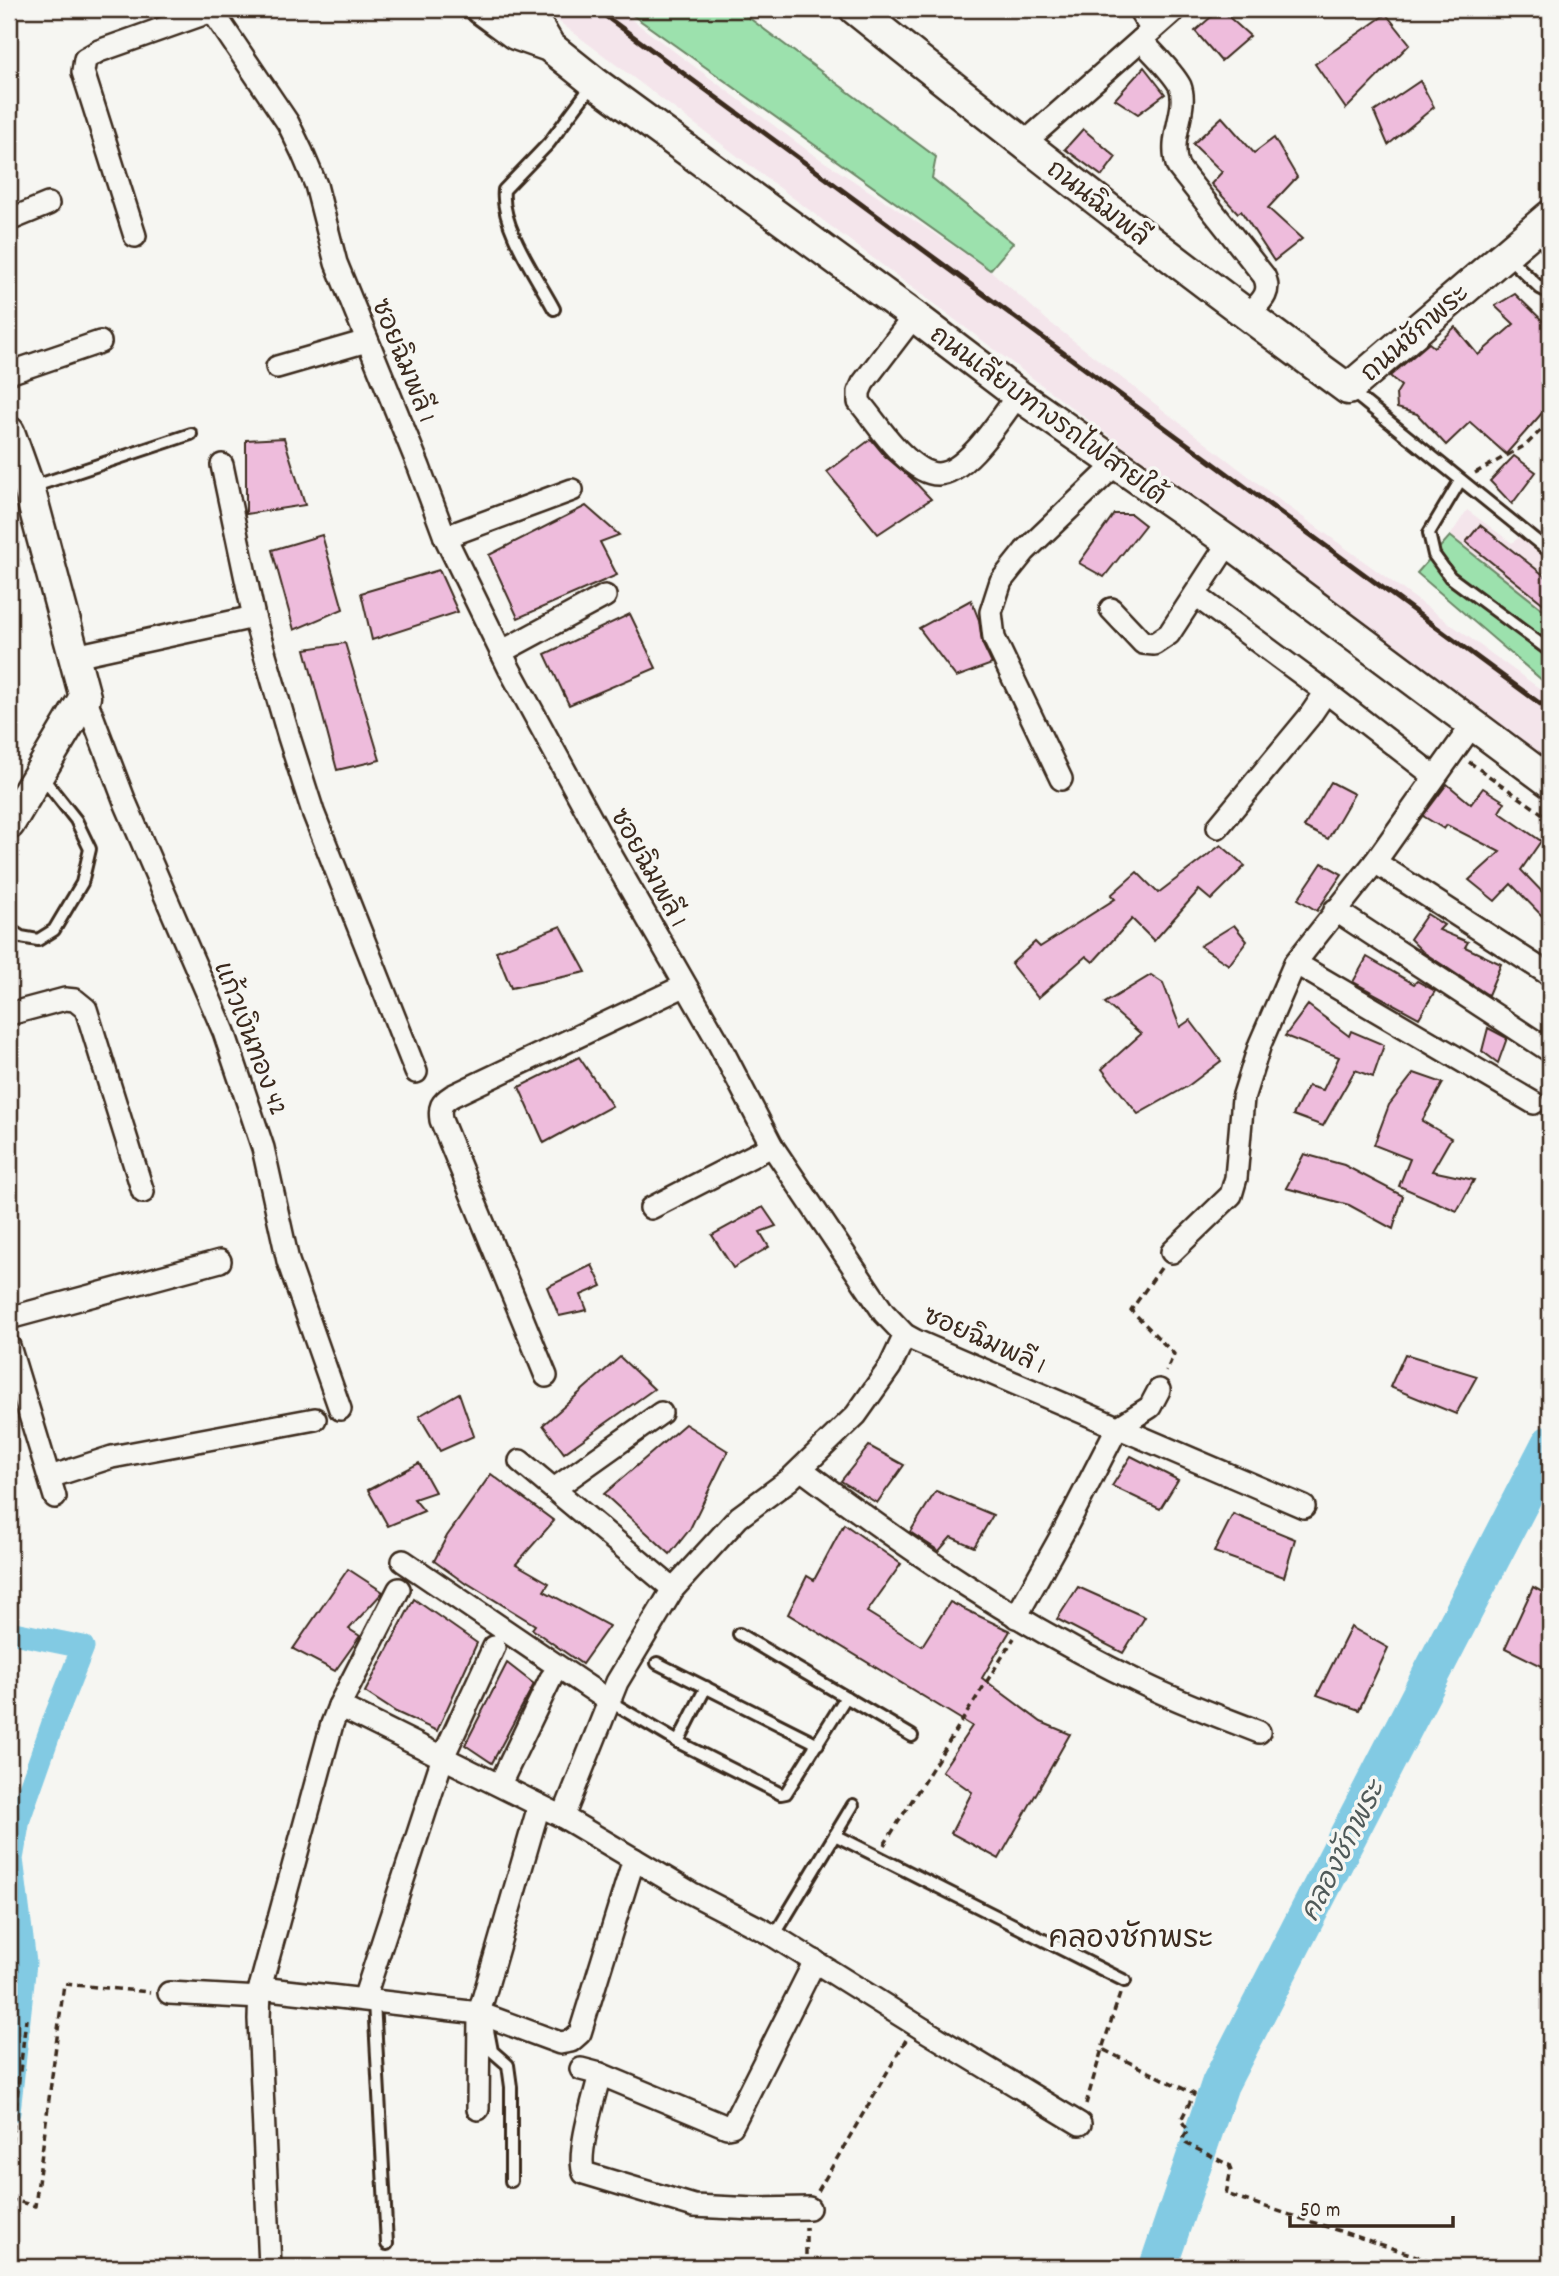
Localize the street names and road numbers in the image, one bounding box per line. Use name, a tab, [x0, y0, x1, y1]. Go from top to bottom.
street label: ถนนฉิมพลี	[1037, 153, 1156, 257]
street label: ถนนชักพระ	[1354, 277, 1479, 392]
street label: ซอยฉิมพลี 1	[360, 294, 443, 429]
street label: ถนนเลียบทางรถไฟสายใต้	[921, 317, 1174, 516]
street label: ซอยฉิมพลี 1	[599, 803, 695, 935]
street label: แก้วเงินทอง 42	[202, 957, 296, 1122]
street label: ซอยฉิมพลี 1	[916, 1299, 1051, 1386]

